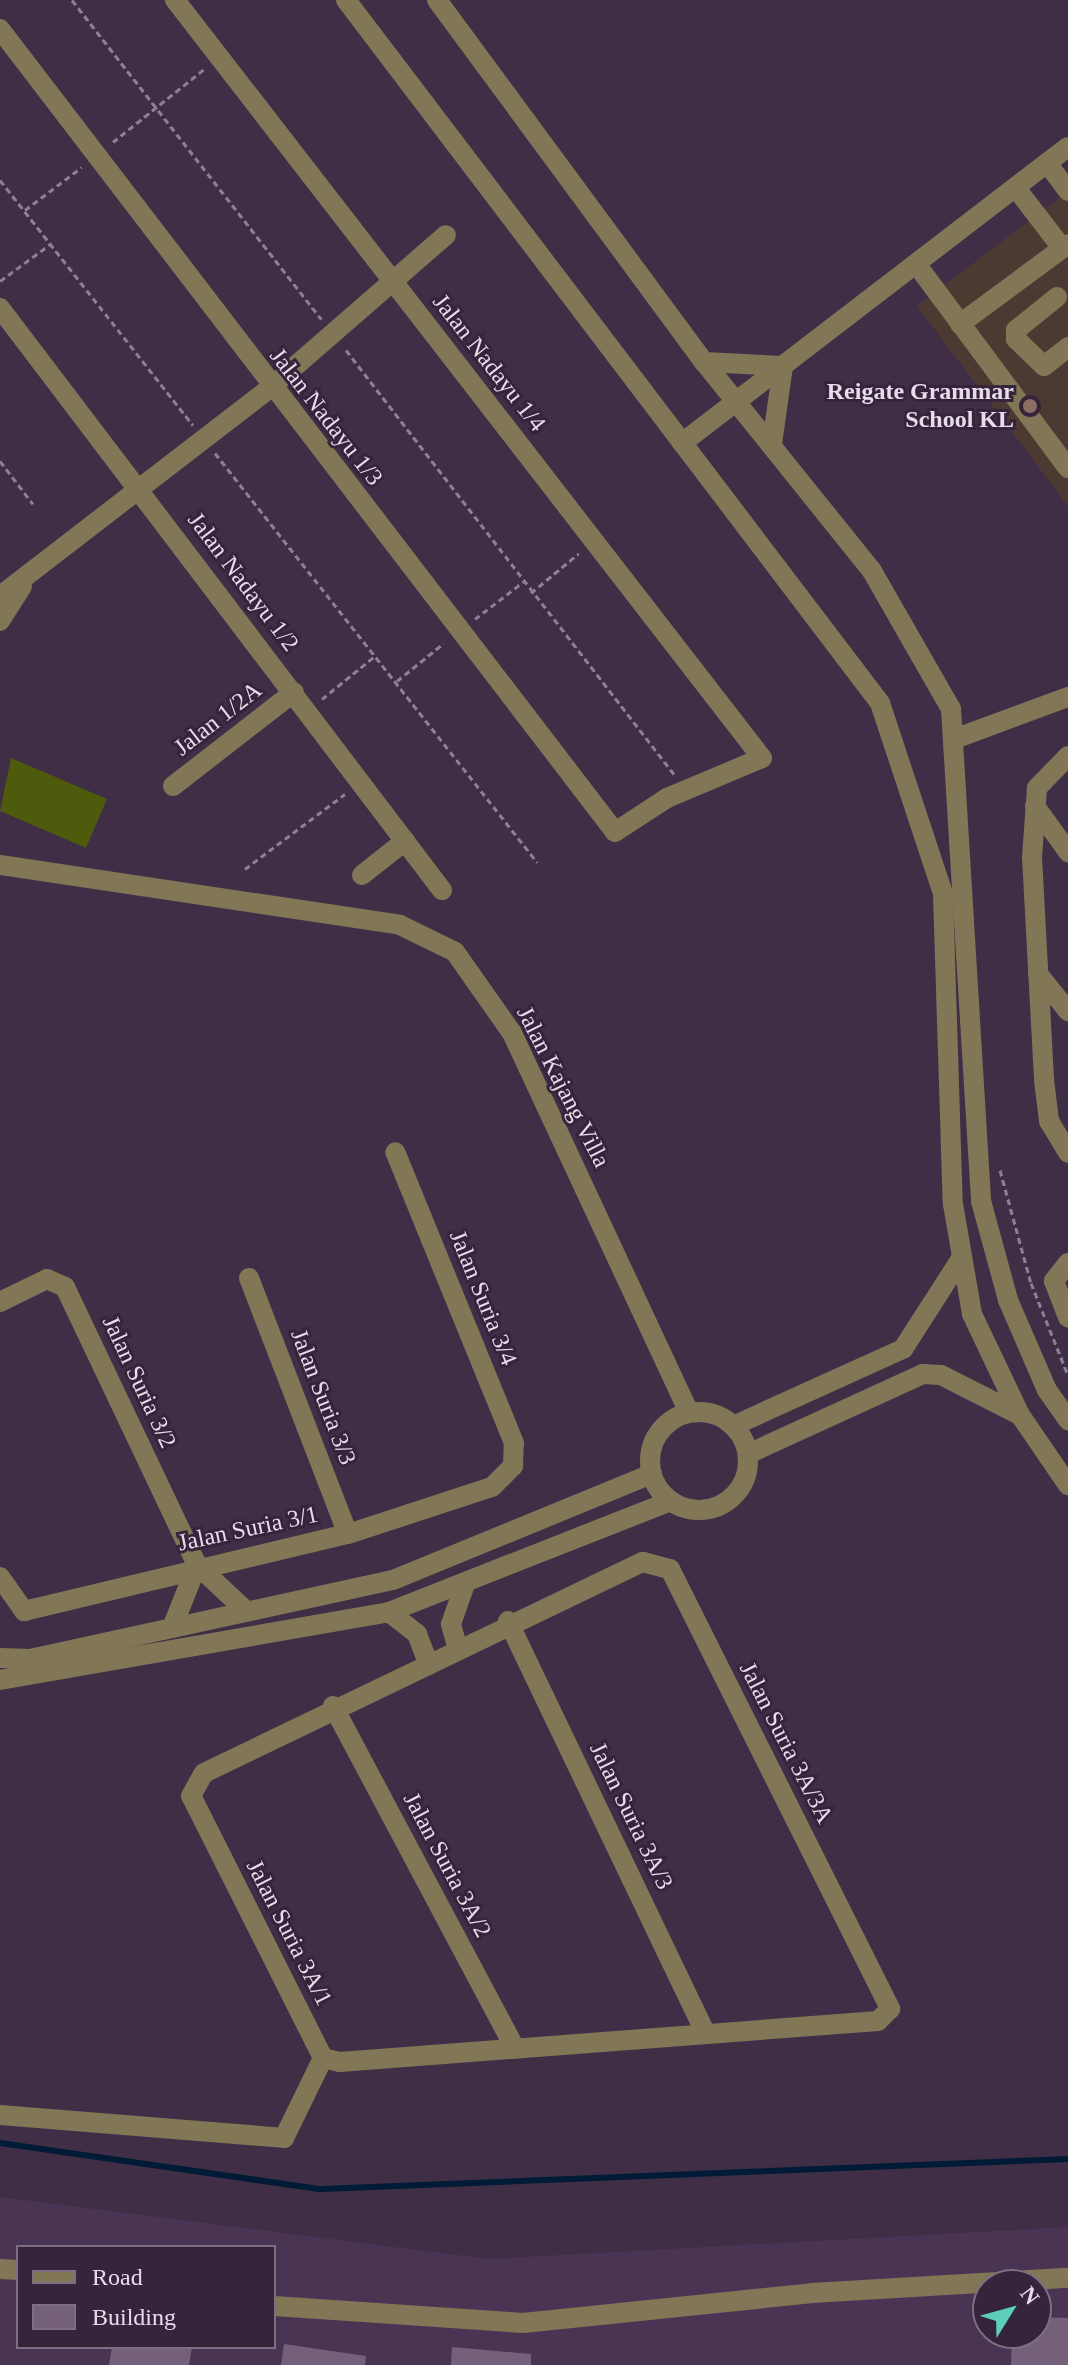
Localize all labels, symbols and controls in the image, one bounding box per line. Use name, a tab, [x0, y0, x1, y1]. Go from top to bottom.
street label: Jalan Nadayu 1/4	[426, 288, 552, 438]
street label: Jalan Nadayu 1/3	[263, 342, 389, 492]
place label: Reigate Grammar School KL	[827, 378, 1014, 434]
marker: Reigate Grammar School KL	[1021, 397, 1039, 415]
street label: Jalan Nadayu 1/2	[181, 507, 305, 657]
street label: Jalan 1/2A	[168, 676, 268, 762]
street label: Jalan Kajang Villa	[510, 1002, 616, 1172]
street label: Jalan Suria 3/4	[443, 1226, 523, 1370]
street label: Jalan Suria 3/2	[96, 1311, 182, 1453]
street label: Jalan Suria 3/3	[284, 1325, 362, 1469]
street label: Jalan Suria 3/1	[175, 1500, 321, 1558]
street label: Jalan Suria 3A/3A	[733, 1657, 839, 1829]
street label: Jalan Suria 3A/3	[583, 1738, 679, 1894]
street label: Jalan Suria 3A/2	[397, 1788, 497, 1942]
street label: Jalan Suria 3A/1	[240, 1855, 338, 2011]
legend	[16, 2245, 276, 2349]
text: Road	[92, 2264, 143, 2290]
north arrow	[972, 2269, 1052, 2349]
text: N	[1015, 2282, 1045, 2309]
text: Building	[92, 2304, 176, 2330]

